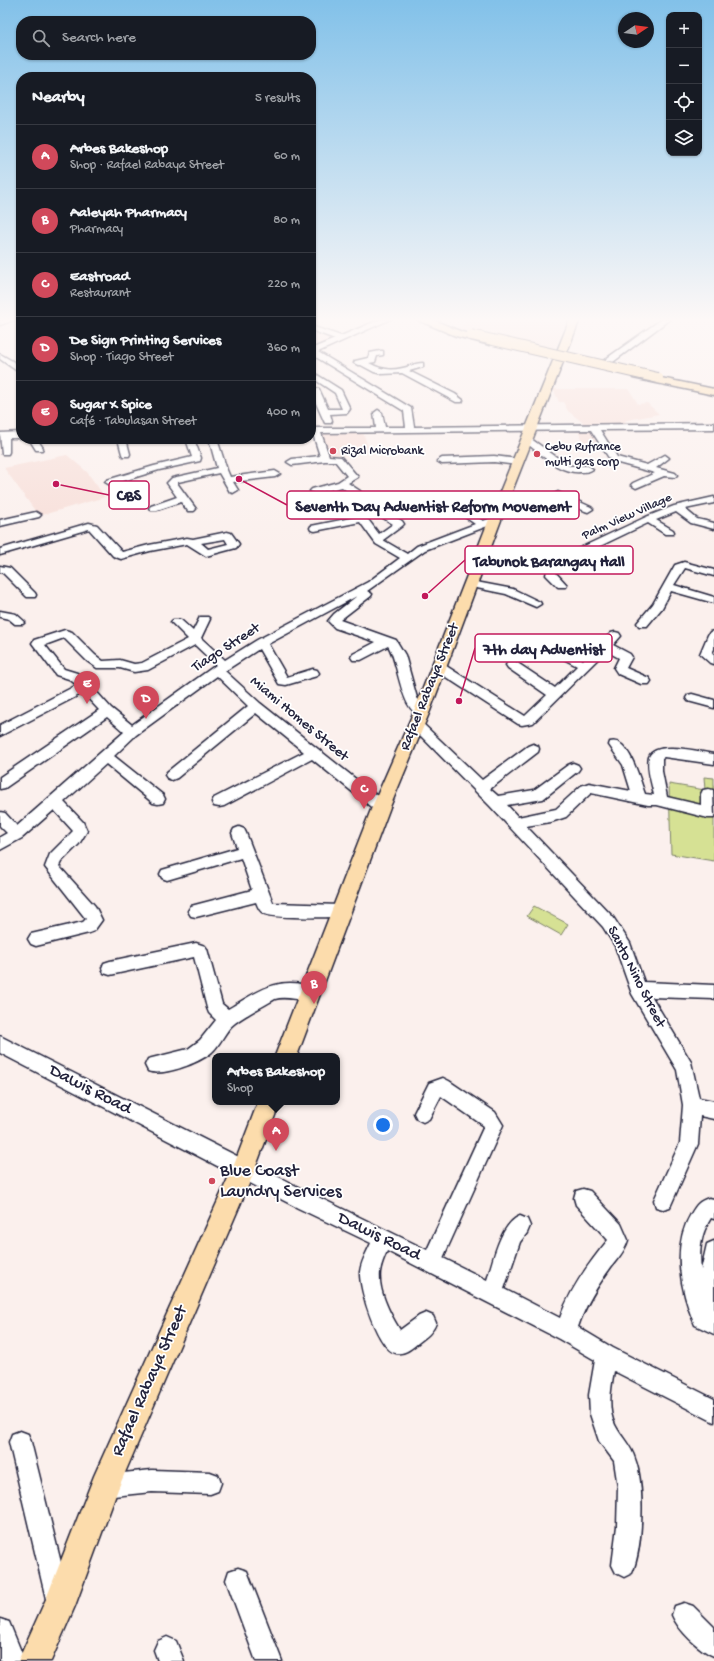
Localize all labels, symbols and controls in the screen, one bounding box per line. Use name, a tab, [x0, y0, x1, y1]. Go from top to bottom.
north arrow	[618, 12, 654, 48]
map controls	[666, 12, 702, 156]
button: +	[666, 12, 702, 48]
search box	[16, 16, 316, 60]
icon: search	[30, 27, 52, 49]
text: Search here	[62, 29, 136, 47]
button: −	[666, 48, 702, 84]
button: locate	[666, 84, 702, 120]
text: Nearby	[32, 88, 85, 108]
text: 5 results	[255, 91, 300, 106]
button: layers	[666, 120, 702, 156]
text: Arbes Bakeshop	[70, 140, 168, 158]
text: A	[41, 149, 49, 164]
text: 60 m	[274, 149, 300, 164]
text: Shop · Rafael Rabaya Street	[70, 158, 224, 173]
text: Aaleyah Pharmacy	[70, 204, 187, 222]
text: B	[42, 213, 48, 228]
text: 80 m	[273, 213, 300, 228]
text: Pharmacy	[70, 222, 123, 237]
text: Eastroad	[70, 268, 130, 286]
text: C	[41, 277, 49, 292]
text: 220 m	[268, 277, 300, 292]
text: Restaurant	[70, 286, 130, 301]
text: De Sign Printing Services	[70, 332, 221, 350]
text: D	[41, 341, 49, 356]
text: 360 m	[267, 341, 300, 356]
text: Shop · Tiago Street	[70, 350, 173, 365]
text: Sugar X Spice	[70, 396, 152, 414]
text: E	[41, 405, 49, 420]
text: 400 m	[267, 405, 300, 420]
text: Café · Tabulasan Street	[70, 414, 196, 429]
place label: Cebu Rufrance multi gas corp	[545, 440, 621, 470]
place label: Rizal Microbank	[341, 444, 424, 459]
marker: Rizal Microbank	[328, 446, 338, 456]
marker: Cebu Rufrance multi gas corp	[532, 449, 542, 459]
callout: CBS	[109, 481, 149, 509]
text: CBS	[116, 488, 142, 507]
street label: Palm View Village	[579, 490, 674, 544]
callout: Seventh Day Adventist Reform Movement	[287, 491, 579, 519]
text: Seventh Day Adventist Reform Movement	[295, 498, 572, 518]
callout: Tabunok Barangay Hall	[465, 546, 633, 574]
text: Tabunok Barangay Hall	[471, 554, 625, 573]
street label: Tiago Street	[188, 618, 265, 677]
street label: Rafael Rabaya Street	[396, 619, 464, 753]
callout: 7th day Adventist	[475, 634, 612, 662]
text: 7th day Adventist	[482, 642, 606, 661]
pin: E	[74, 671, 100, 704]
street label: Miami Homes Street	[246, 672, 353, 767]
pin: D	[133, 686, 159, 719]
pin: C	[351, 776, 377, 809]
street label: Santo Nino Street	[603, 923, 670, 1032]
pin: B	[301, 971, 327, 1004]
popup	[212, 1053, 340, 1105]
street label: Dawis Road	[44, 1060, 136, 1120]
text: Arbes Bakeshop	[227, 1063, 325, 1081]
text: Shop	[227, 1081, 253, 1096]
your location	[373, 1115, 393, 1135]
pin: A	[263, 1118, 289, 1151]
place label: Blue Coast Laundry Services	[219, 1161, 343, 1203]
marker: Blue Coast Laundry Services	[207, 1176, 217, 1186]
street label: Dawis Road	[333, 1207, 425, 1267]
street label: Rafael Rabaya Street	[107, 1301, 193, 1459]

